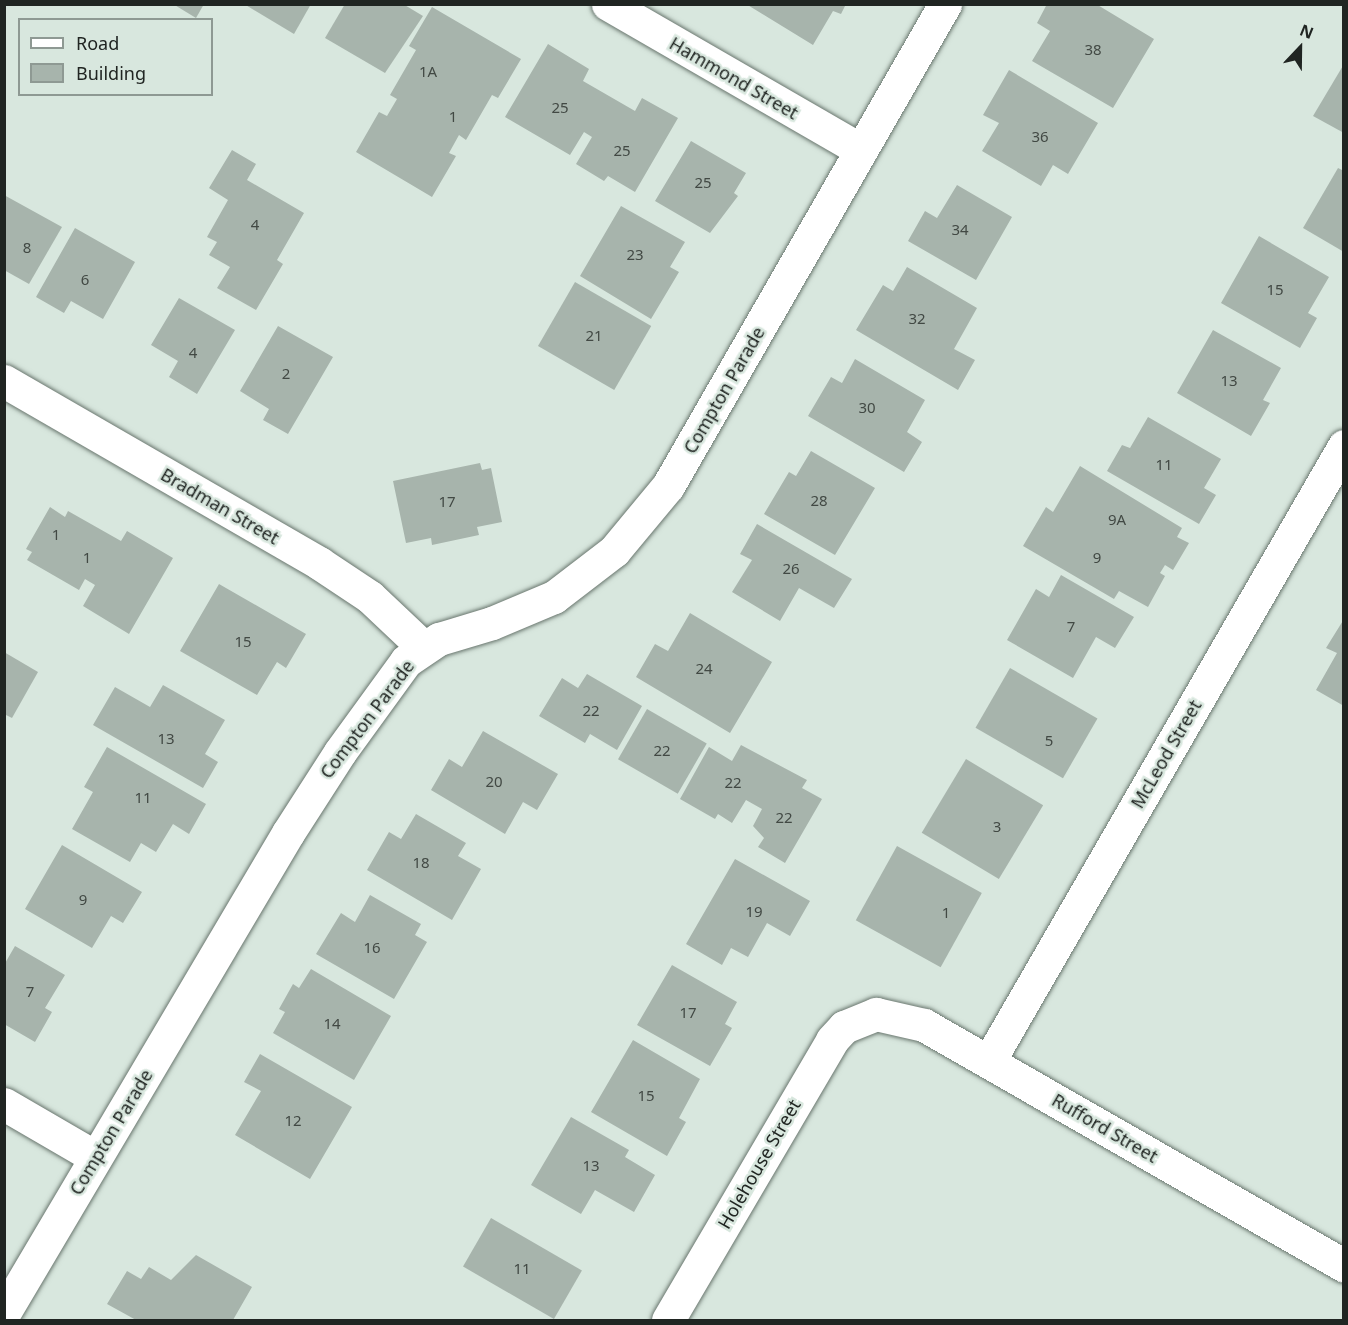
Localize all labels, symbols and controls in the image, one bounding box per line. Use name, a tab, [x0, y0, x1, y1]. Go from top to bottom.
legend	[18, 18, 213, 96]
north arrow	[1270, 18, 1330, 78]
text: N	[1297, 19, 1317, 44]
text: Road	[76, 31, 119, 55]
street label: Hammond Street	[666, 32, 802, 124]
house number: 38	[1084, 41, 1102, 59]
text: Building	[76, 61, 146, 85]
house number: 1A	[419, 63, 437, 81]
house number: 25	[551, 99, 569, 117]
house number: 1	[449, 108, 457, 126]
house number: 36	[1031, 128, 1049, 146]
house number: 25	[613, 142, 631, 160]
house number: 25	[694, 174, 712, 192]
house number: 4	[251, 216, 259, 234]
house number: 34	[951, 221, 969, 239]
house number: 8	[23, 239, 31, 257]
house number: 23	[626, 246, 644, 264]
house number: 6	[81, 271, 89, 289]
house number: 15	[1266, 281, 1284, 299]
house number: 32	[908, 310, 926, 328]
street label: Compton Parade	[679, 323, 769, 457]
house number: 21	[585, 327, 603, 345]
house number: 4	[189, 344, 197, 362]
house number: 2	[282, 365, 290, 383]
house number: 13	[1220, 372, 1238, 390]
house number: 30	[858, 399, 876, 417]
house number: 11	[1155, 456, 1173, 474]
street label: Bradman Street	[157, 463, 283, 549]
house number: 28	[810, 492, 828, 510]
house number: 17	[438, 493, 456, 511]
house number: 9A	[1108, 511, 1126, 529]
house number: 1	[52, 526, 60, 544]
house number: 1	[83, 549, 91, 567]
house number: 9	[1093, 549, 1101, 567]
house number: 26	[782, 560, 800, 578]
house number: 7	[1067, 618, 1075, 636]
house number: 15	[234, 633, 252, 651]
street label: Compton Parade	[315, 656, 419, 782]
house number: 24	[695, 660, 713, 678]
street label: McLeod Street	[1126, 696, 1206, 812]
house number: 22	[582, 702, 600, 720]
house number: 13	[157, 730, 175, 748]
house number: 5	[1045, 732, 1053, 750]
house number: 22	[653, 742, 671, 760]
house number: 20	[485, 773, 503, 791]
house number: 22	[724, 774, 742, 792]
house number: 11	[134, 789, 152, 807]
house number: 22	[775, 809, 793, 827]
house number: 3	[993, 818, 1001, 836]
house number: 18	[412, 854, 430, 872]
house number: 9	[79, 891, 87, 909]
house number: 19	[745, 903, 763, 921]
house number: 1	[942, 904, 950, 922]
house number: 16	[363, 939, 381, 957]
house number: 7	[26, 983, 34, 1001]
house number: 17	[679, 1004, 697, 1022]
house number: 14	[323, 1015, 341, 1033]
street label: Compton Parade	[65, 1065, 157, 1199]
house number: 15	[637, 1087, 655, 1105]
street label: Rufford Street	[1048, 1089, 1162, 1167]
street label: Holehouse Street	[713, 1095, 805, 1233]
house number: 12	[284, 1112, 302, 1130]
house number: 13	[582, 1157, 600, 1175]
house number: 11	[513, 1260, 531, 1278]

